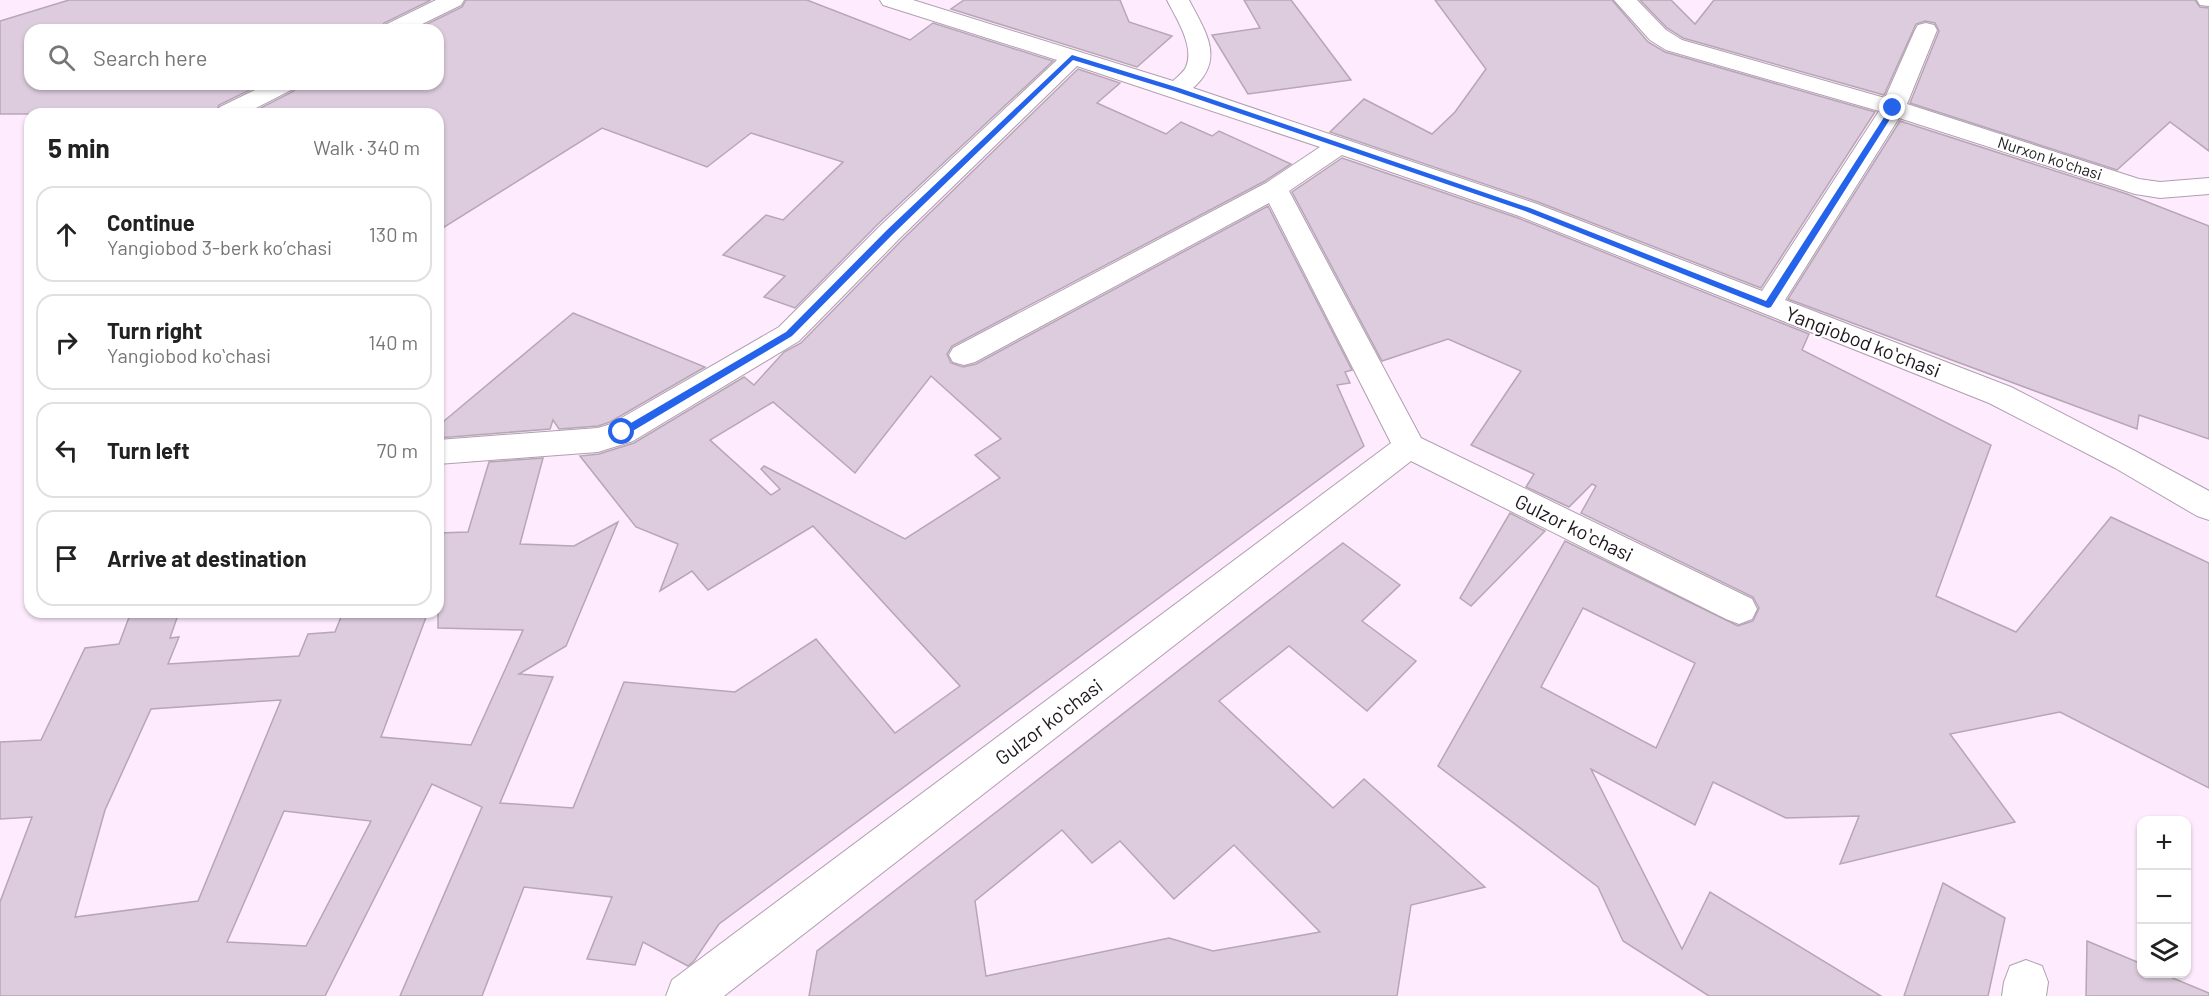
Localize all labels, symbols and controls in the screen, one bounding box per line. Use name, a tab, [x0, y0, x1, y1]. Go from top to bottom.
search box	[24, 24, 444, 90]
icon: search	[45, 41, 78, 74]
text: Search here	[93, 44, 207, 70]
route end	[1879, 94, 1905, 120]
text: 5 min	[48, 132, 110, 163]
street label: Nurxon koʻchasi	[1996, 132, 2105, 183]
text: Walk · 340 m	[313, 135, 420, 159]
text: Continue	[107, 209, 195, 235]
icon: ahead	[50, 218, 83, 251]
text: 130 m	[369, 222, 418, 246]
text: Yangiobod 3-berk koʼchasi	[107, 235, 332, 259]
street label: Yangiobod koʻchasi	[1782, 300, 1944, 382]
text: Turn right	[107, 317, 202, 343]
icon: right	[50, 326, 83, 359]
text: 140 m	[368, 330, 418, 354]
text: Yangiobod koʻchasi	[107, 343, 271, 367]
route start	[608, 418, 634, 444]
icon: left	[50, 434, 83, 467]
text: Turn left	[107, 437, 190, 463]
text: 70 m	[377, 438, 418, 462]
street label: Gulzor koʻchasi	[1512, 488, 1637, 566]
icon: arrive	[50, 542, 83, 575]
text: Arrive at destination	[107, 545, 306, 571]
street label: Gulzor koʻchasi	[990, 673, 1107, 769]
map controls	[2137, 816, 2191, 978]
button: +	[2137, 816, 2191, 870]
button: −	[2137, 870, 2191, 924]
button: layers	[2137, 924, 2191, 978]

